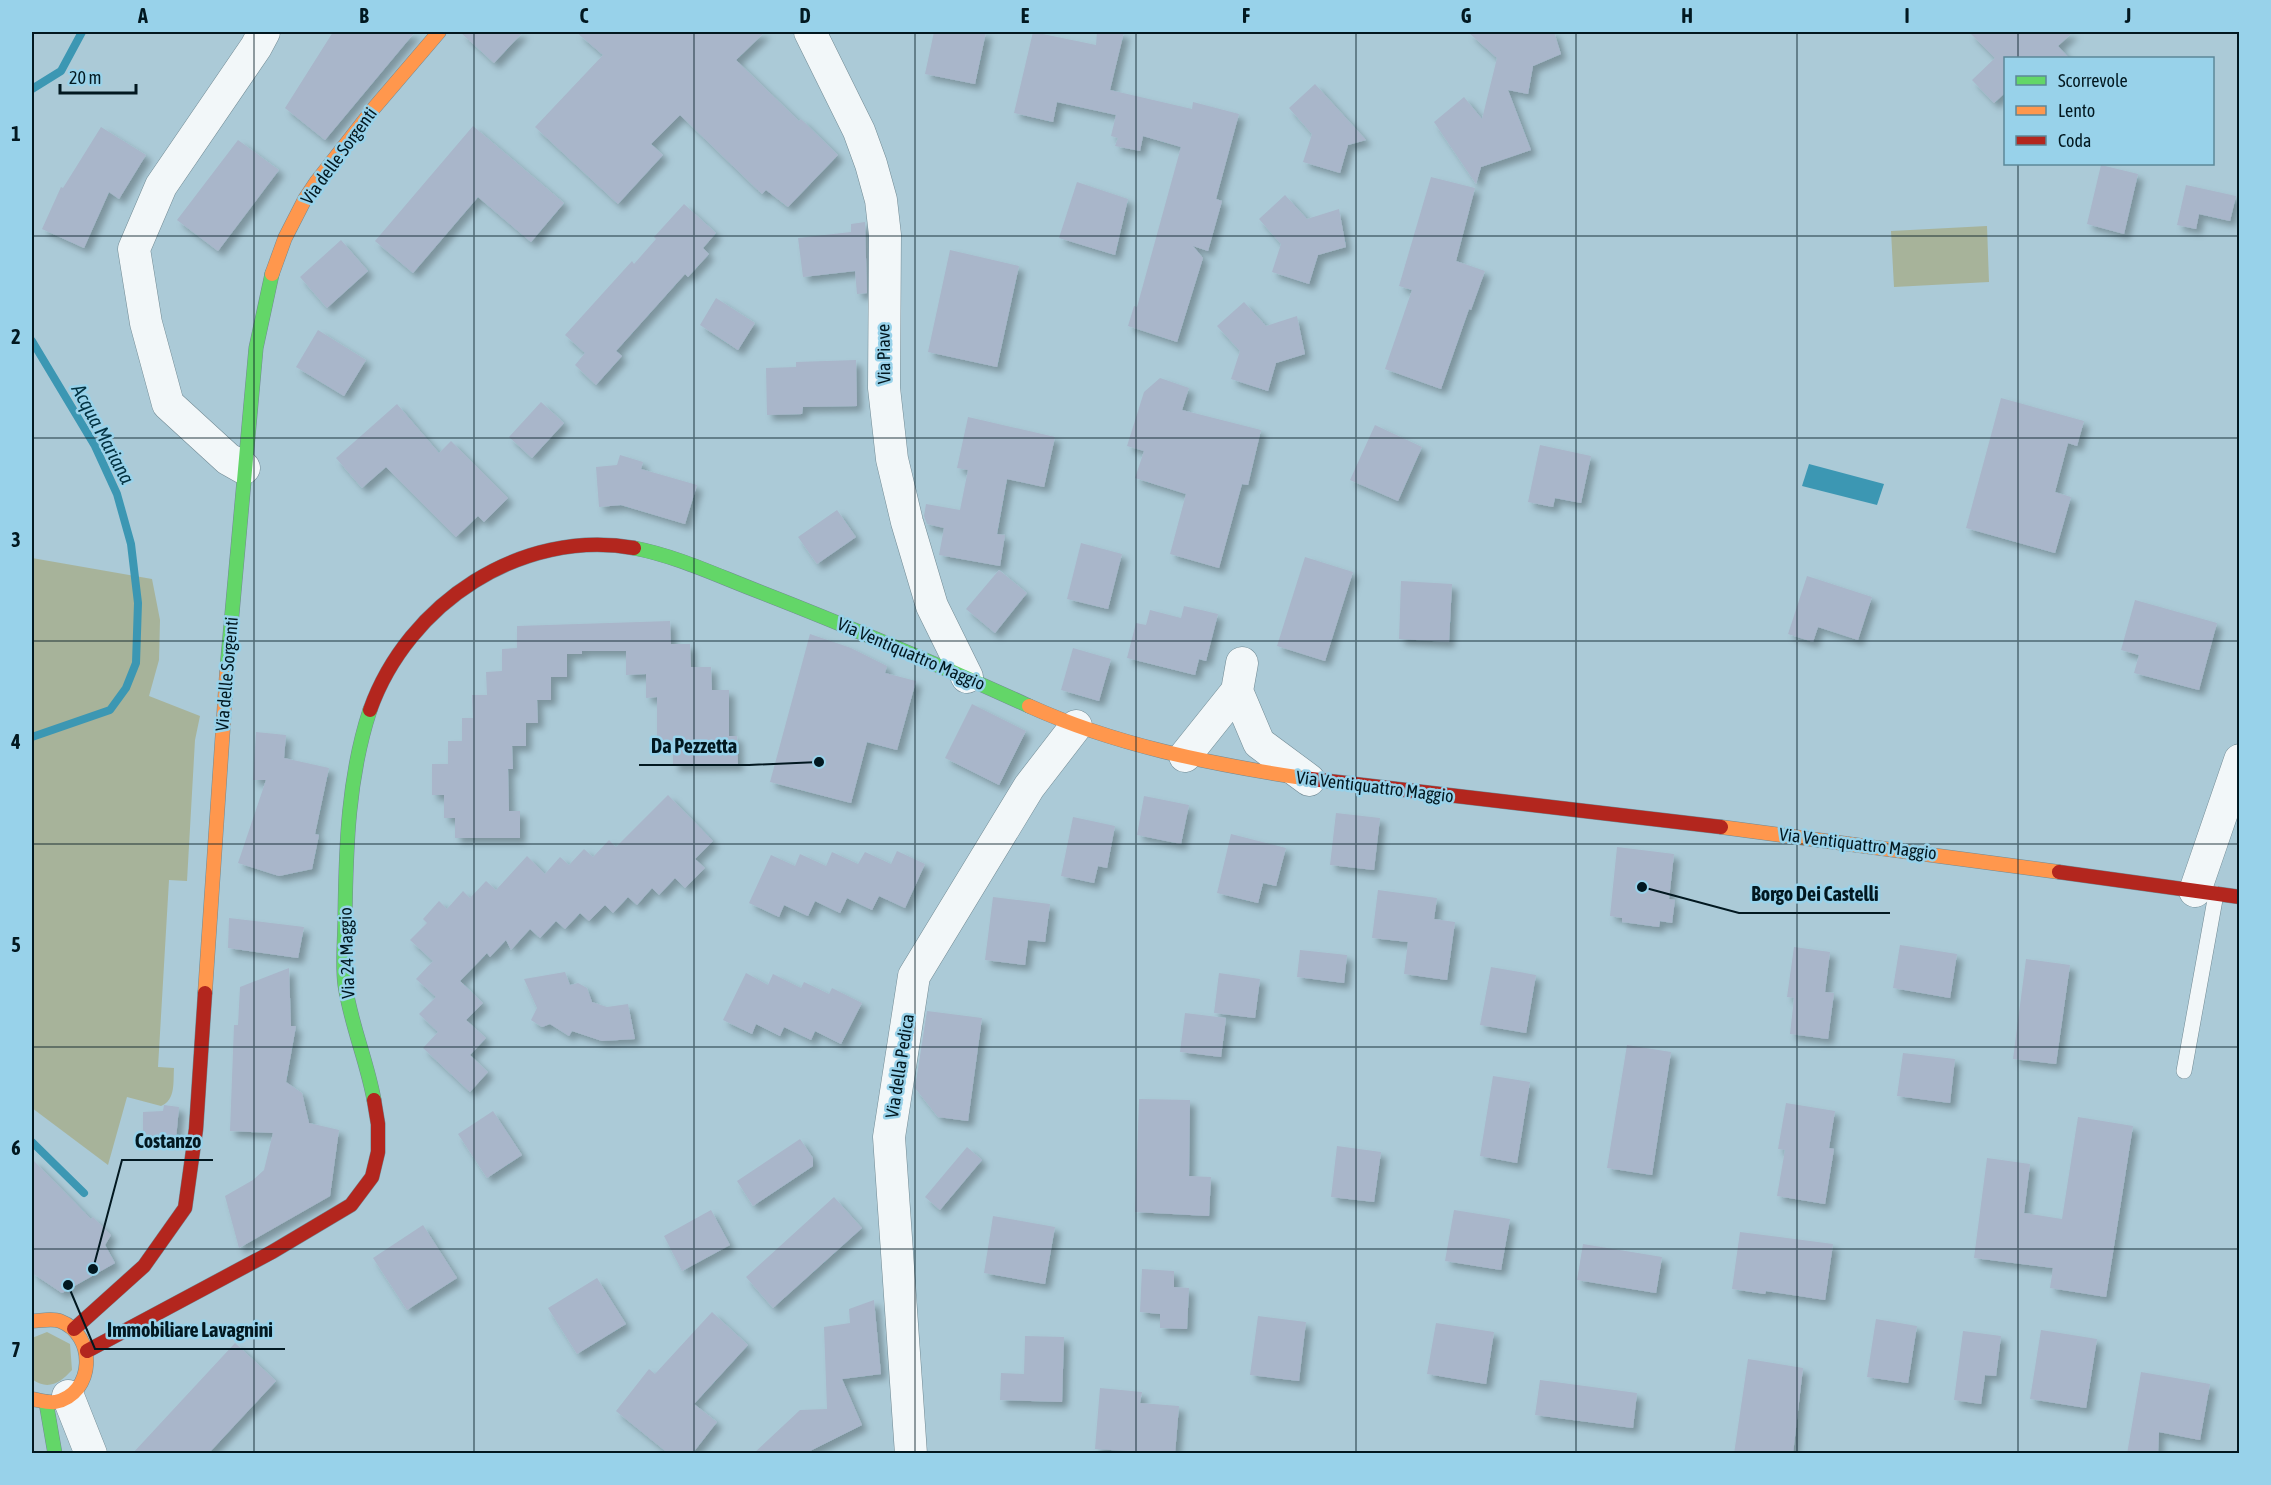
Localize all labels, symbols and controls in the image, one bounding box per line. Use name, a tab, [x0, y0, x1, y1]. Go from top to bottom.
text: A	[137, 4, 148, 27]
text: B	[359, 4, 369, 27]
text: C	[580, 4, 589, 27]
text: D	[799, 4, 811, 27]
text: E	[1021, 4, 1030, 27]
text: F	[1242, 4, 1250, 27]
text: G	[1461, 4, 1472, 27]
text: H	[1681, 4, 1693, 27]
text: I	[1904, 4, 1910, 27]
text: J	[2124, 4, 2131, 27]
scale bar	[60, 57, 136, 95]
legend	[2004, 57, 2214, 165]
text: 20 m	[69, 67, 101, 88]
text: Scorrevole	[2058, 70, 2128, 91]
text: Lento	[2058, 100, 2095, 121]
street label: Via delle Sorgenti	[296, 103, 381, 208]
text: 1	[11, 122, 21, 145]
text: Coda	[2058, 130, 2091, 151]
street label: Via Piave	[872, 324, 895, 384]
text: 2	[11, 325, 21, 348]
water label: Acqua Mariana	[67, 379, 139, 488]
text: 3	[11, 528, 21, 551]
street label: Via Ventiquattro Maggio	[834, 613, 988, 694]
street label: Via delle Sorgenti	[211, 616, 242, 732]
callout: Da Pezzetta	[639, 727, 749, 765]
text: 4	[10, 730, 21, 753]
text: Da Pezzetta	[651, 734, 737, 757]
street label: Via Ventiquattro Maggio	[1295, 766, 1455, 807]
street label: Via Ventiquattro Maggio	[1778, 823, 1938, 864]
callout: Borgo Dei Castelli	[1739, 875, 1890, 913]
text: Borgo Dei Castelli	[1751, 882, 1879, 905]
street label: Via 24 Maggio	[334, 907, 359, 999]
text: 5	[11, 933, 21, 956]
street label: Via della Pedica	[881, 1012, 918, 1120]
callout: Costanzo	[122, 1122, 213, 1160]
text: Costanzo	[135, 1129, 201, 1152]
text: 6	[11, 1136, 21, 1159]
callout: Immobiliare Lavagnini	[95, 1311, 285, 1349]
text: Immobiliare Lavagnini	[107, 1318, 273, 1341]
text: 7	[11, 1338, 21, 1361]

